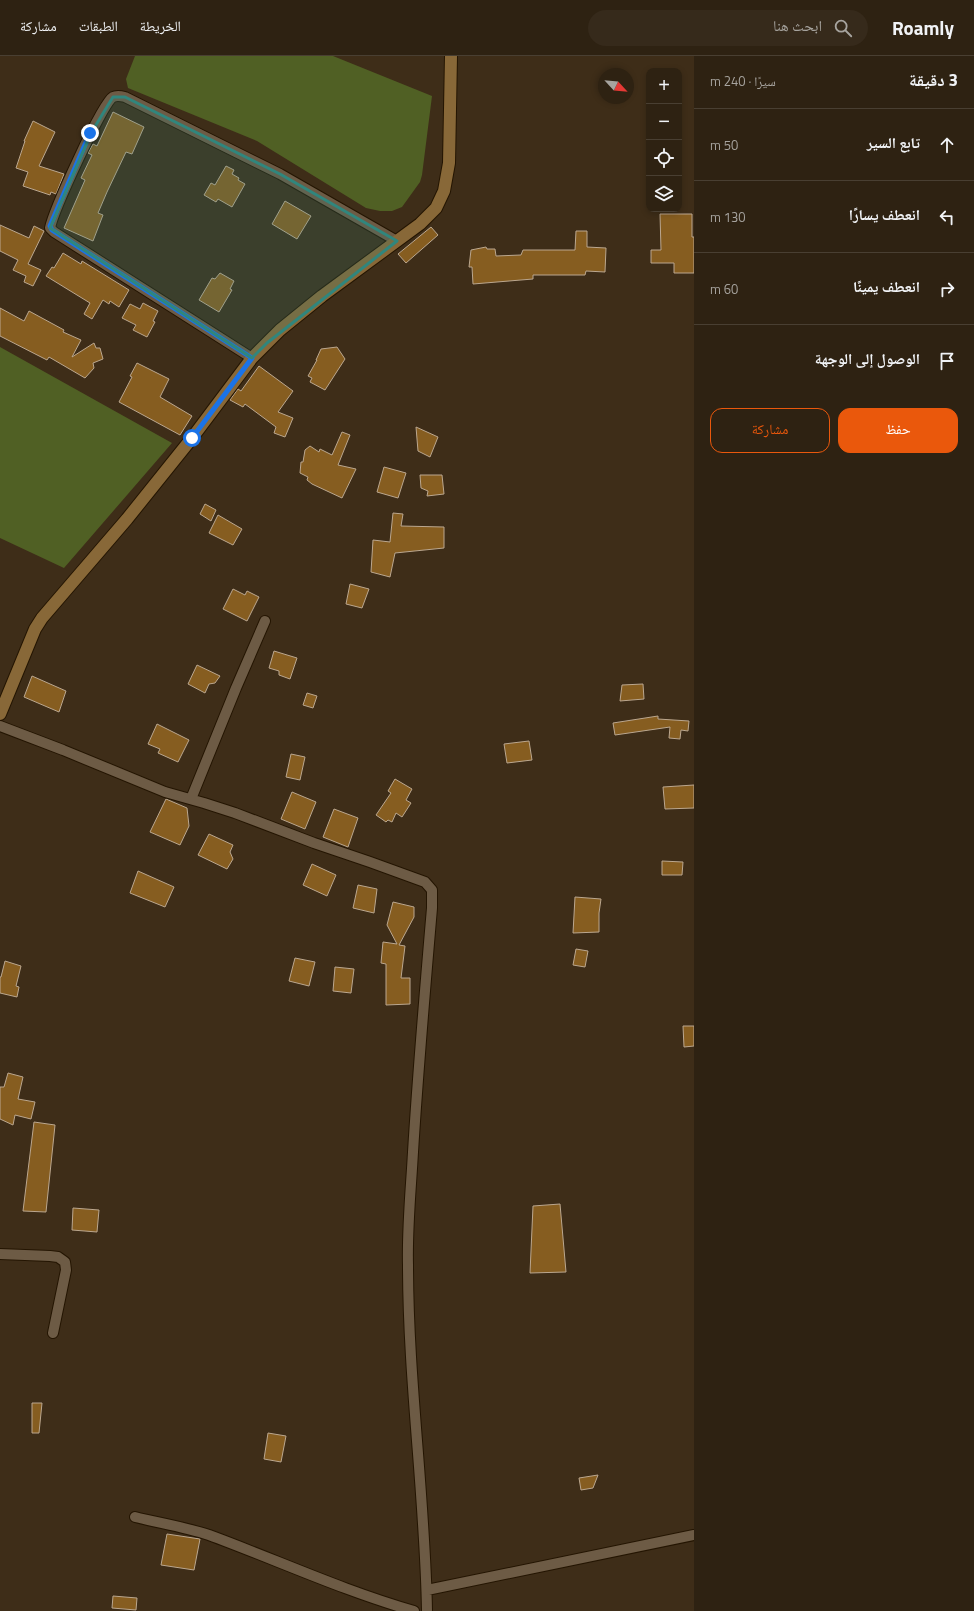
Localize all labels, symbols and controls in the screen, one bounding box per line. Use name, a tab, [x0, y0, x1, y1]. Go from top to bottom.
search box	[588, 10, 868, 46]
text: Roamly	[892, 13, 954, 42]
text: ابحث هنا	[773, 14, 822, 37]
text: مشاركة	[20, 15, 57, 36]
text: الطبقات	[79, 15, 118, 36]
text: الخريطة	[140, 15, 181, 36]
icon: search	[832, 17, 854, 39]
text: 3 دقيقة	[909, 67, 958, 93]
north arrow	[598, 68, 634, 104]
map controls	[646, 68, 682, 212]
button: +	[646, 68, 682, 104]
text: سيرًا · 240 m	[710, 71, 776, 91]
button: −	[646, 104, 682, 140]
route end	[81, 124, 99, 142]
text: تابع السير	[867, 131, 920, 154]
icon: ahead	[936, 134, 958, 156]
text: 50 m	[710, 135, 738, 155]
button: locate	[646, 140, 682, 176]
button: layers	[646, 176, 682, 212]
text: انعطف يسارًا	[849, 203, 920, 226]
icon: left	[936, 206, 958, 228]
text: 130 m	[710, 207, 746, 227]
text: انعطف يمينًا	[853, 275, 920, 298]
icon: right	[936, 278, 958, 300]
text: 60 m	[710, 279, 738, 299]
text: الوصول إلى الوجهة	[815, 347, 920, 370]
icon: arrive	[936, 350, 958, 372]
button: مشاركة	[710, 408, 830, 453]
button: حفظ	[838, 408, 958, 453]
route start	[183, 429, 201, 447]

